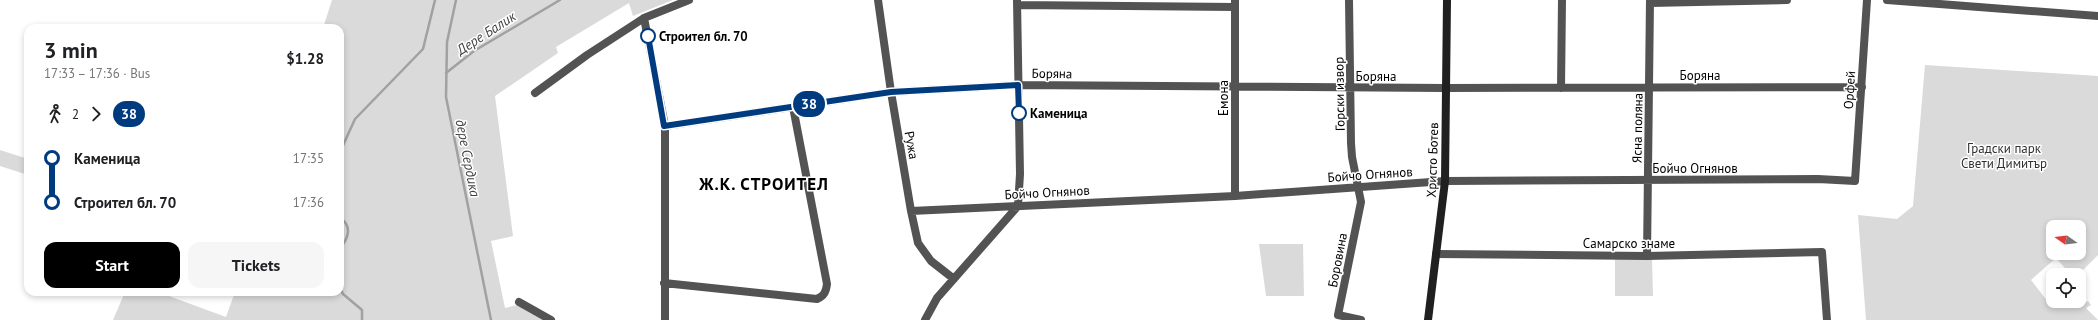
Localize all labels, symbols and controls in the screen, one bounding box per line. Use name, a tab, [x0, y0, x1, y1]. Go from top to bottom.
water label: Дере Балик	[452, 7, 520, 59]
marker: Строител бл. 70	[640, 28, 656, 44]
place label: Строител бл. 70	[659, 28, 748, 45]
text: 3 min	[44, 36, 98, 64]
text: $1.28	[286, 49, 324, 68]
street label: Горски извор	[1330, 57, 1349, 131]
text: 17:33 – 17:36 · Bus	[44, 65, 150, 82]
street label: Боряна	[1031, 65, 1073, 82]
street label: Боряна	[1680, 67, 1720, 84]
street label: Боряна	[1356, 68, 1396, 85]
street label: Орфей	[1840, 70, 1859, 110]
street label: Емона	[1215, 80, 1232, 116]
line badge: 38	[791, 91, 827, 117]
street label: Ясна поляна	[1628, 93, 1647, 163]
text: 38	[801, 95, 817, 113]
icon: walk	[44, 103, 66, 125]
icon: forward	[85, 103, 107, 125]
text: 38	[121, 105, 137, 123]
marker: Каменица	[1011, 105, 1027, 121]
place label: Каменица	[1030, 105, 1088, 122]
text: 2	[72, 106, 79, 123]
water label: дере Сердика	[452, 118, 484, 198]
street label: Христо Ботев	[1423, 122, 1442, 198]
street label: Ружа	[901, 130, 922, 161]
park label: Градски парк Свети Димитър	[1961, 140, 2047, 172]
text: Каменица	[74, 149, 140, 168]
text: 17:35	[293, 150, 324, 167]
street label: Бойчо Огнянов	[1652, 160, 1738, 177]
street label: Бойчо Огнянов	[1327, 163, 1413, 186]
district label: Ж.К. СТРОИТЕЛ	[698, 173, 829, 195]
street label: Бойчо Огнянов	[1004, 182, 1090, 203]
text: Строител бл. 70	[74, 193, 176, 212]
text: 17:36	[293, 194, 324, 211]
north arrow	[2046, 220, 2086, 260]
map controls	[2046, 220, 2086, 308]
street label: Боровина	[1324, 231, 1351, 289]
street label: Самарско знаме	[1583, 235, 1675, 252]
button: Start	[44, 242, 180, 288]
button: Tickets	[188, 242, 324, 288]
button: locate	[2046, 268, 2086, 308]

